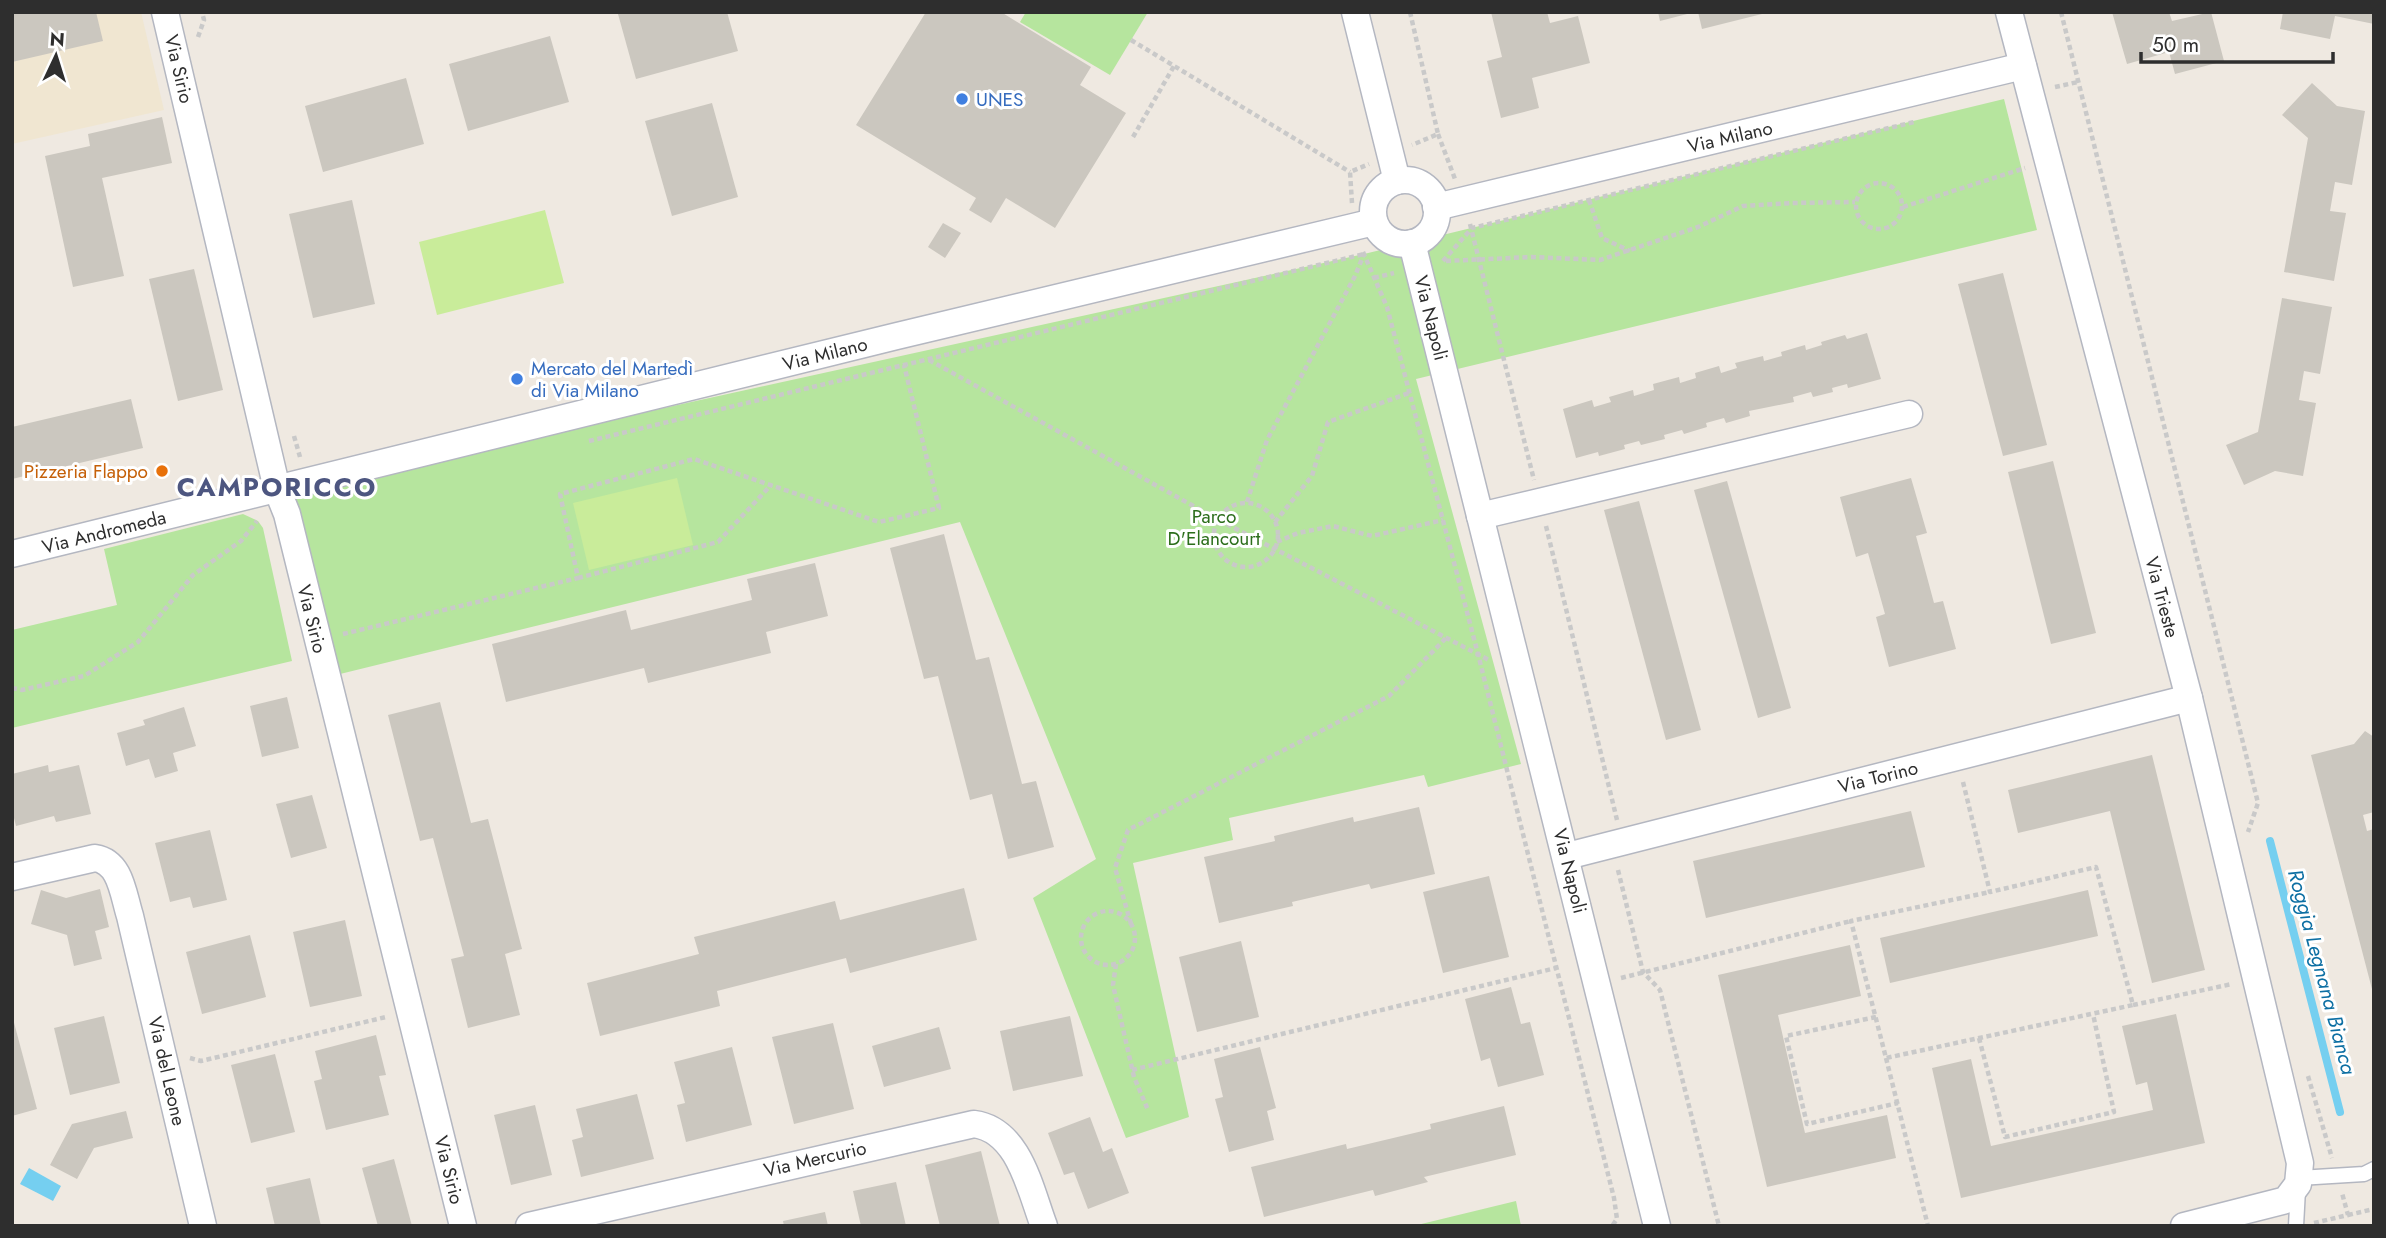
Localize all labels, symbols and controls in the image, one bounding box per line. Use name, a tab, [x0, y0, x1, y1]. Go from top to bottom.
north arrow	[21, 21, 91, 91]
scale bar	[2141, 21, 2334, 65]
text: N	[49, 26, 66, 54]
text: 50 m	[2152, 30, 2199, 60]
street label: Via Sirio	[158, 32, 200, 106]
place label: UNES	[976, 86, 1023, 113]
marker: UNES	[954, 91, 970, 107]
street label: Via Milano	[1685, 114, 1775, 160]
street label: Via Napoli	[1407, 273, 1455, 363]
street label: Via Milano	[780, 330, 870, 378]
place label: Mercato del Martedì di Via Milano	[531, 355, 693, 404]
marker: Mercato del Martedì di Via Milano	[509, 371, 525, 387]
place label: Pizzeria Flappo	[24, 458, 148, 485]
marker: Pizzeria Flappo	[154, 463, 170, 479]
district label: CAMPORICCO	[177, 468, 377, 506]
park label: Parco D'Elancourt	[1168, 503, 1261, 552]
street label: Via Andromeda	[39, 504, 169, 560]
street label: Via Trieste	[2138, 553, 2186, 641]
street label: Via Sirio	[290, 582, 334, 656]
street label: Via Torino	[1835, 754, 1921, 800]
street label: Via Napoli	[1546, 826, 1594, 916]
water label: Roggia Legnana Bianca	[2280, 866, 2364, 1078]
street label: Via del Leone	[141, 1014, 193, 1129]
street label: Via Sirio	[427, 1133, 471, 1207]
street label: Via Mercurio	[761, 1134, 869, 1184]

